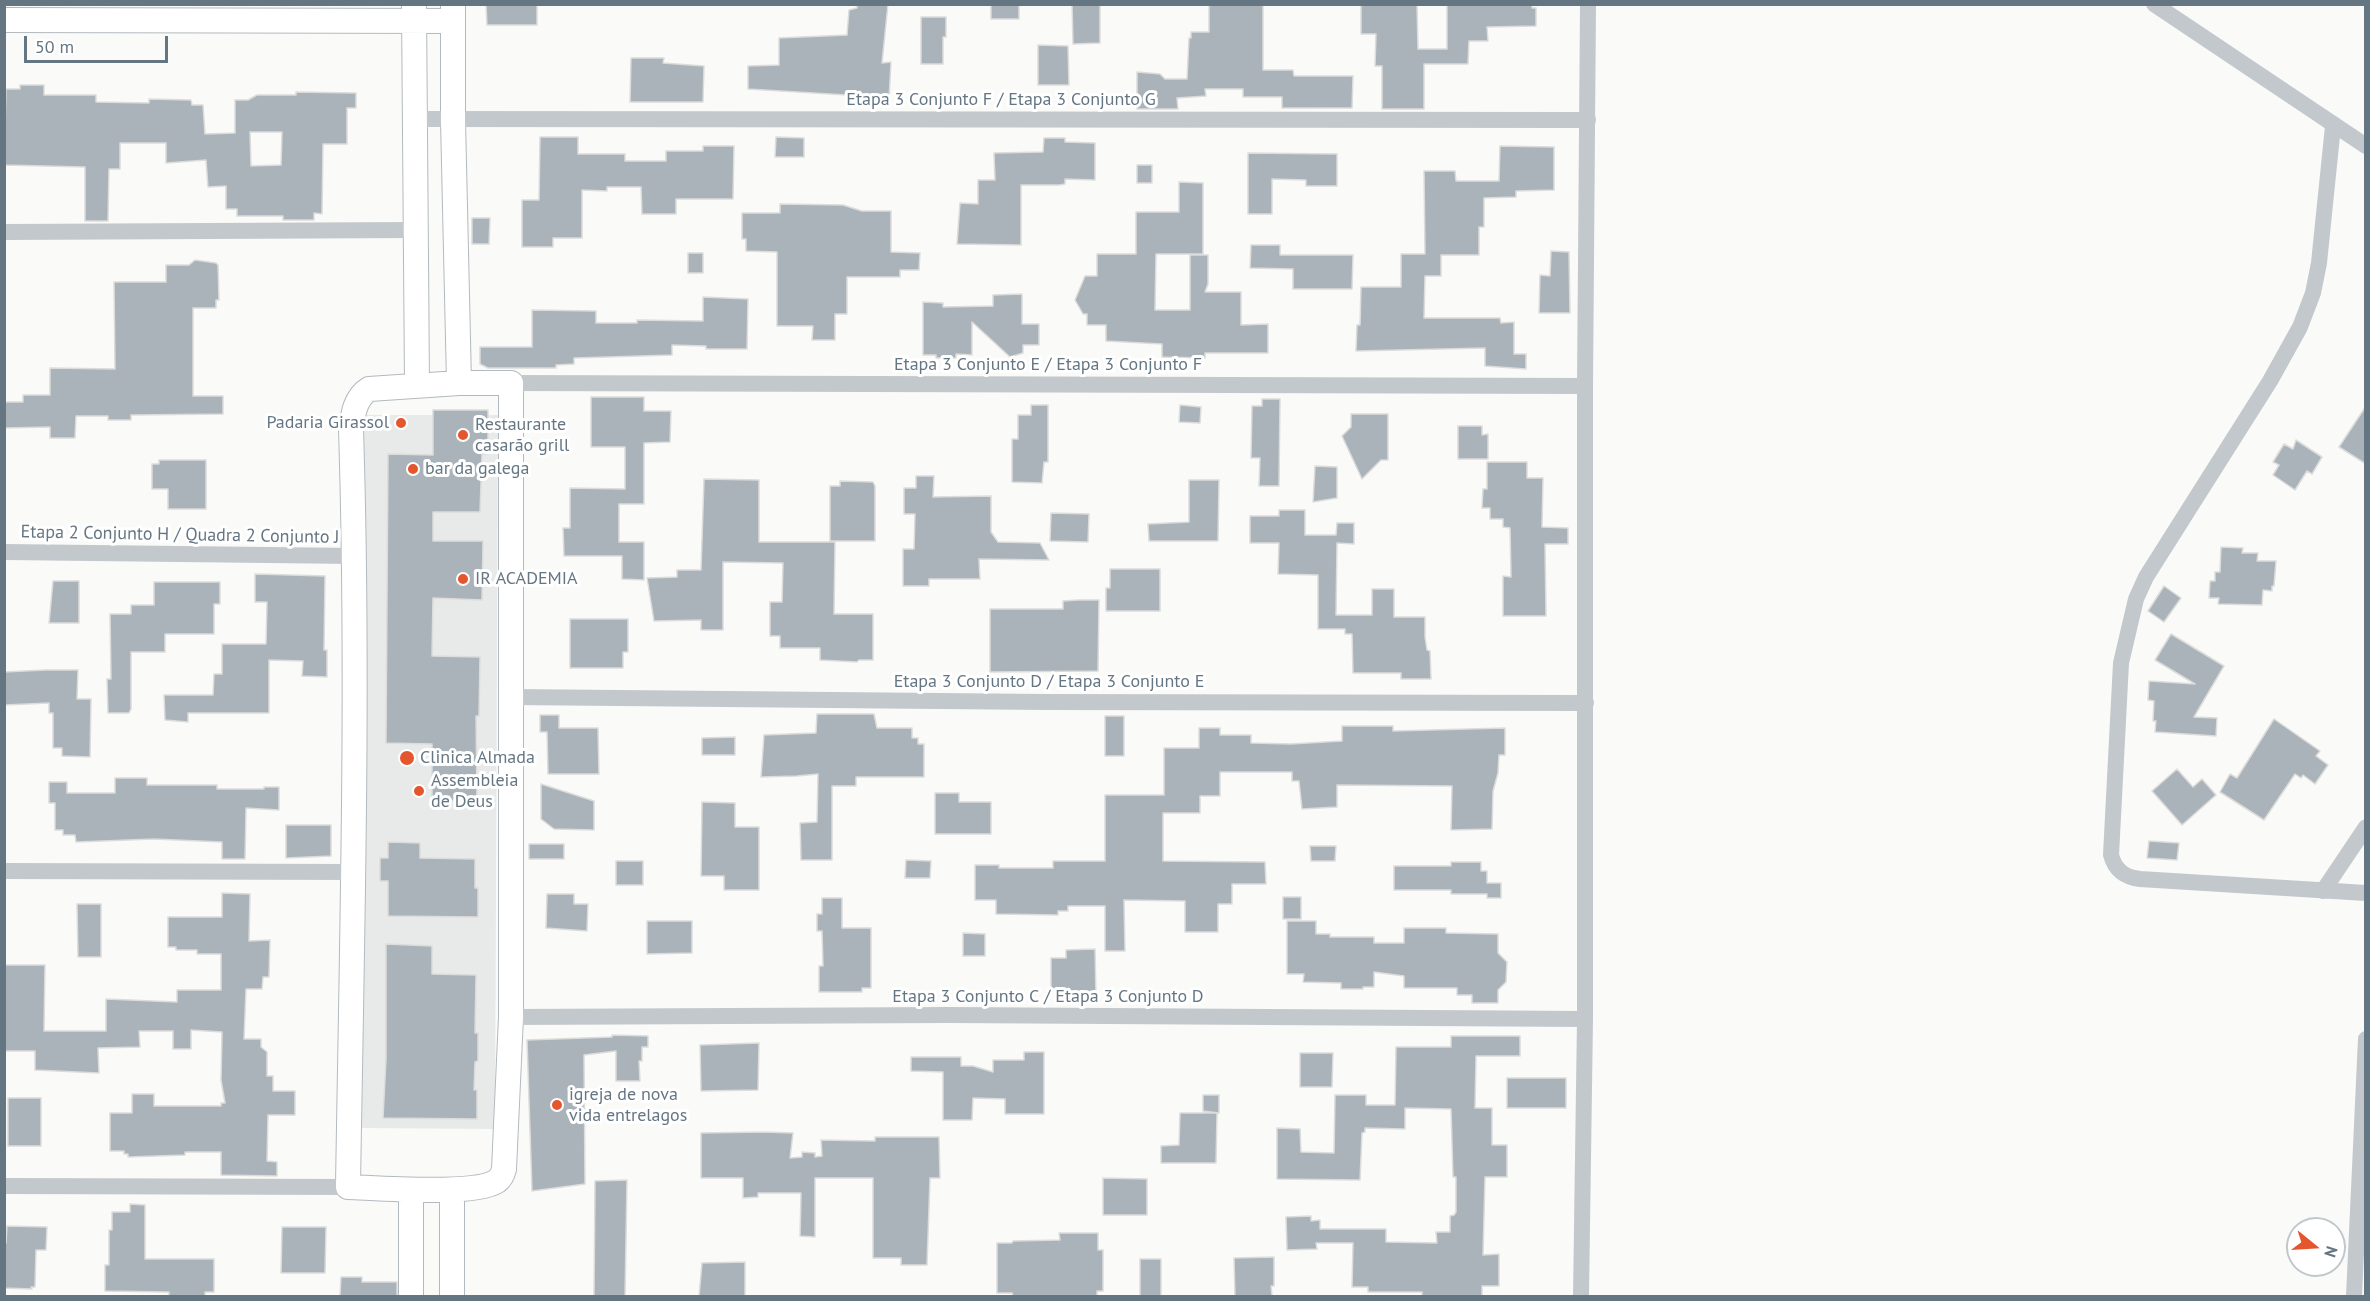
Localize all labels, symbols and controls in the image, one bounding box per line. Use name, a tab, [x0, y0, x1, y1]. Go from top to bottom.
scale bar	[27, 24, 171, 62]
text: 50 m	[35, 35, 74, 58]
street label: Etapa 3 Conjunto F / Etapa 3 Conjunto G	[846, 89, 1156, 111]
street label: Etapa 3 Conjunto E / Etapa 3 Conjunto F	[894, 354, 1202, 376]
place label: Padaria Girassol	[266, 412, 389, 434]
place label: Restaurante casarão grill	[475, 414, 569, 456]
marker: Padaria Girassol	[394, 416, 408, 430]
marker: Restaurante casarão grill	[456, 428, 470, 442]
place label: bar da galega	[425, 458, 529, 480]
marker: bar da galega	[406, 462, 420, 476]
street label: Etapa 2 Conjunto H / Quadra 2 Conjunto J	[20, 521, 340, 549]
place label: IR ACADEMIA	[475, 568, 578, 590]
marker: IR ACADEMIA	[456, 572, 470, 586]
street label: Etapa 3 Conjunto D / Etapa 3 Conjunto E	[894, 671, 1204, 693]
place label: Clinica Almada	[420, 747, 535, 769]
marker: Clinica Almada	[398, 749, 416, 767]
place label: Assembleia de Deus	[431, 770, 518, 812]
marker: Assembleia de Deus	[412, 784, 426, 798]
street label: Etapa 3 Conjunto C / Etapa 3 Conjunto D	[892, 986, 1204, 1008]
place label: igreja de nova vida entrelagos	[569, 1084, 687, 1126]
marker: igreja de nova vida entrelagos	[550, 1098, 564, 1112]
north arrow	[2286, 1217, 2346, 1277]
text: N	[2320, 1244, 2342, 1260]

